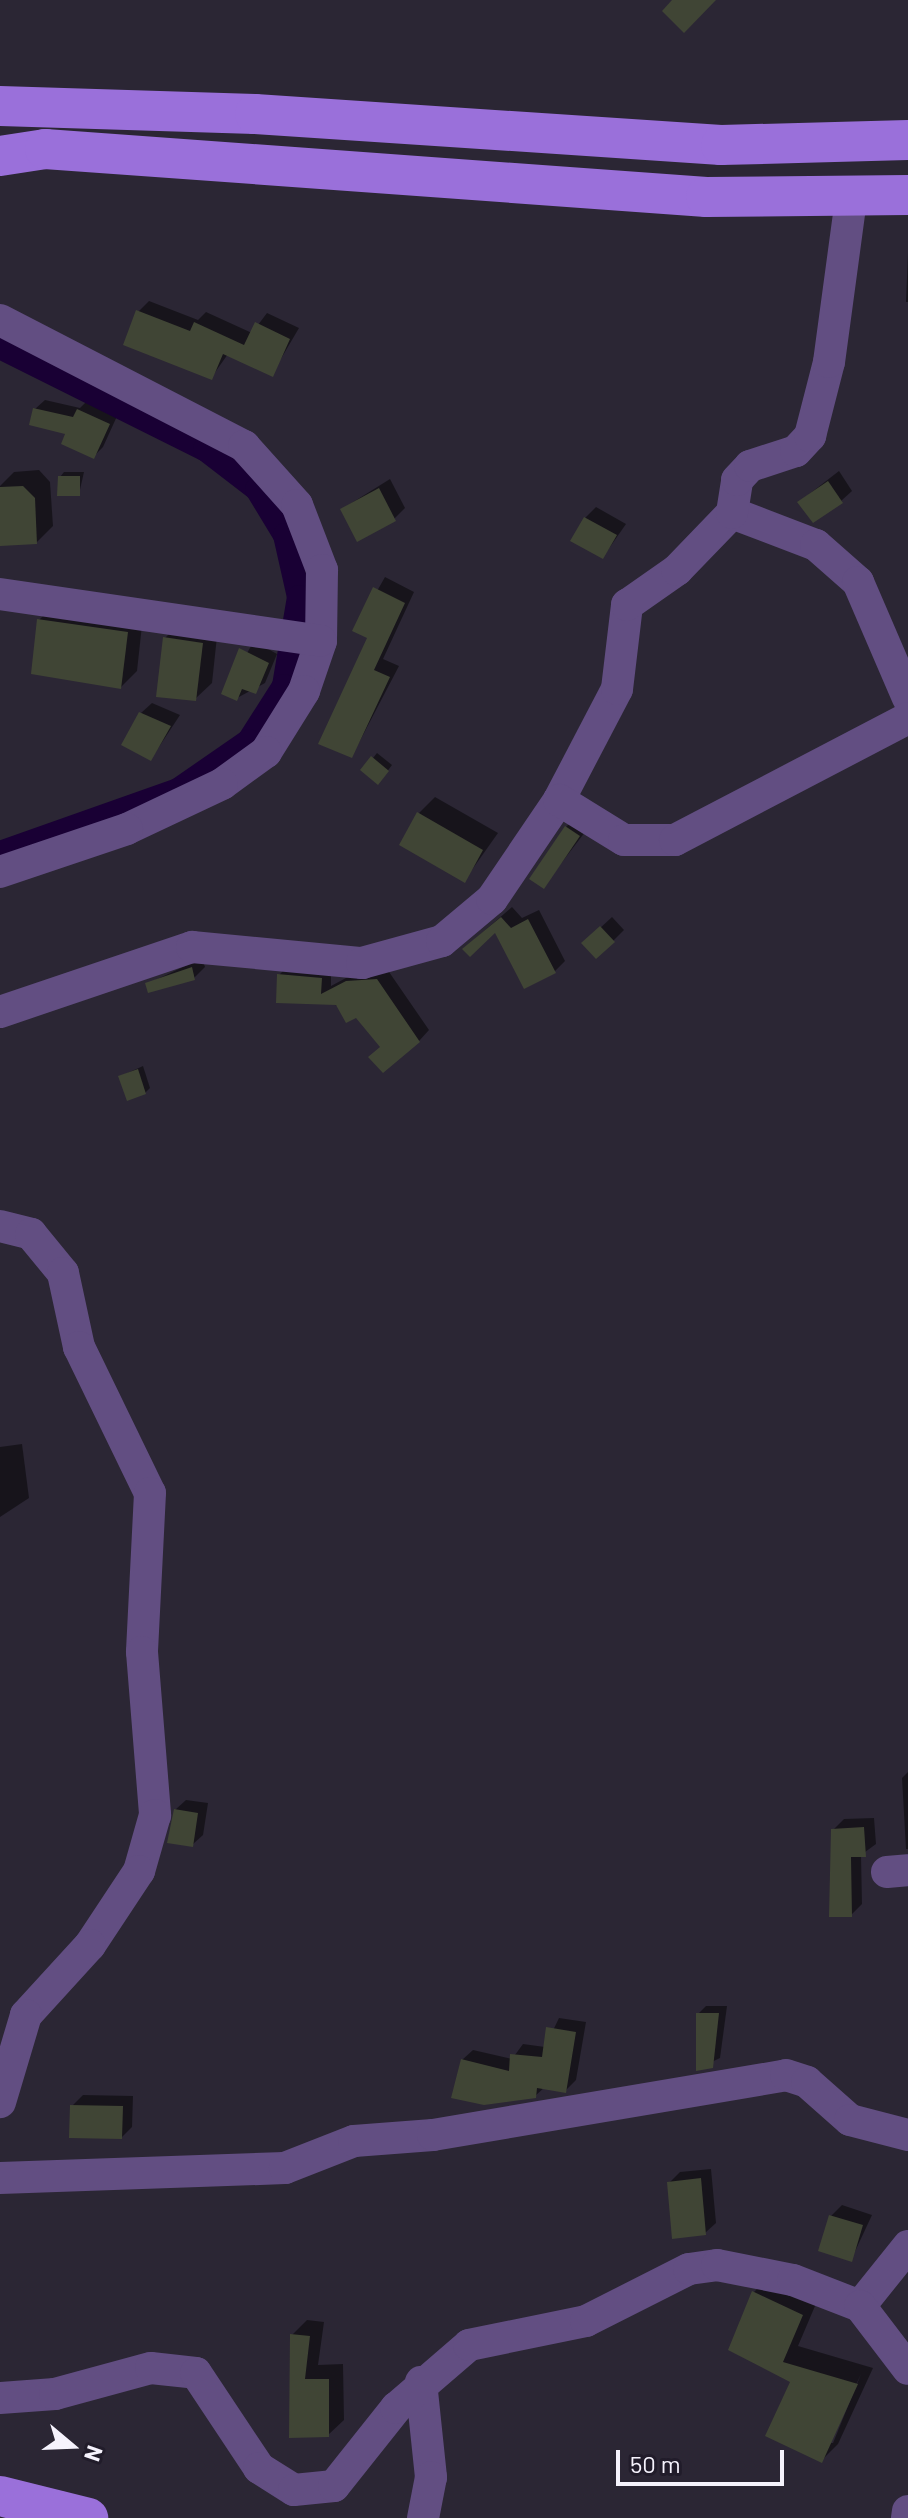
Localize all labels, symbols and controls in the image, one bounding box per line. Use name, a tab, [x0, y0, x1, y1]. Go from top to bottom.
north arrow	[32, 2406, 112, 2486]
scale bar	[620, 2434, 788, 2484]
text: N	[80, 2443, 109, 2465]
text: 50 m	[630, 2449, 681, 2478]

